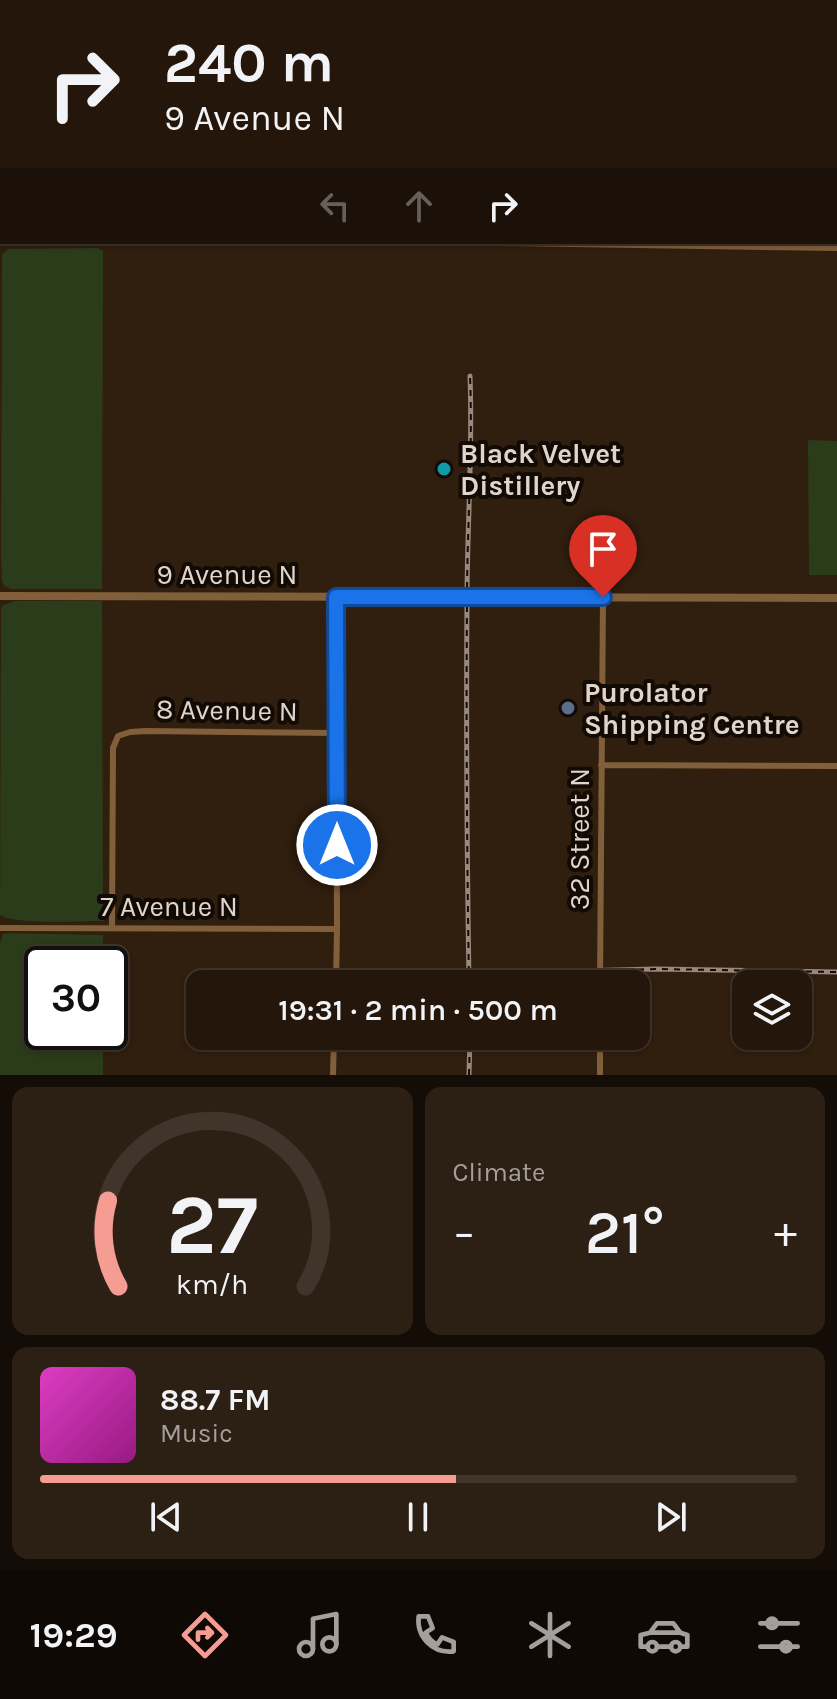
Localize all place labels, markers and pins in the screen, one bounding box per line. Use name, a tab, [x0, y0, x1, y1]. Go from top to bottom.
place label: Black Velvet Distillery	[460, 437, 621, 502]
marker: Black Velvet Distillery	[435, 460, 453, 478]
pin	[569, 515, 637, 597]
place label: Purolator Shipping Centre	[584, 676, 800, 741]
marker: Purolator Shipping Centre	[559, 699, 577, 717]

